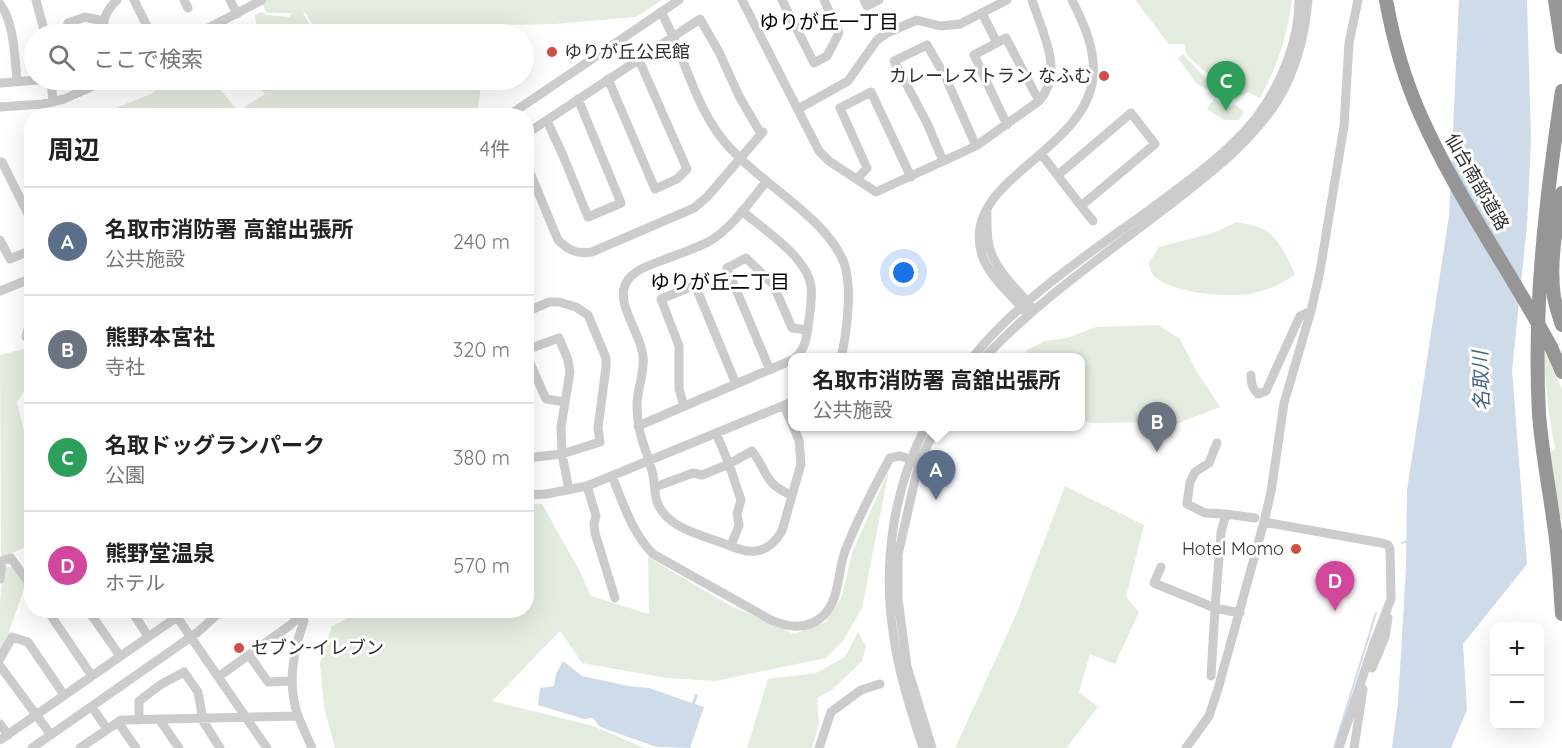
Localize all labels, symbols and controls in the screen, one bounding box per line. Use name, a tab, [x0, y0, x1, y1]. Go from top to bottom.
district label: ゆりが丘一丁目	[759, 9, 899, 34]
search box	[24, 24, 534, 90]
place label: ゆりが丘公民館	[564, 40, 690, 63]
icon: search	[45, 41, 78, 74]
text: ここで検索	[93, 45, 203, 73]
marker: ゆりが丘公民館	[545, 45, 559, 59]
pin: C	[1206, 62, 1246, 111]
place label: カレーレストラン なふむ	[889, 64, 1092, 87]
marker: カレーレストラン なふむ	[1097, 69, 1111, 83]
street label: 仙台南部道路	[1440, 129, 1514, 234]
text: 周辺	[48, 133, 100, 166]
text: 4件	[479, 136, 510, 161]
text: 名取市消防署 高舘出張所	[105, 215, 353, 243]
text: A	[61, 229, 74, 254]
text: 240 m	[453, 229, 510, 254]
text: 公共施設	[105, 246, 185, 271]
your location	[889, 258, 918, 287]
district label: ゆりが丘二丁目	[650, 269, 790, 294]
text: 熊野本宮社	[105, 323, 215, 351]
text: B	[61, 337, 74, 362]
text: 320 m	[453, 337, 510, 362]
water label: 名取川	[1467, 349, 1494, 411]
popup	[788, 353, 1085, 431]
text: 寺社	[105, 354, 145, 379]
text: 名取市消防署 高舘出張所	[812, 366, 1061, 394]
text: 公共施設	[812, 397, 892, 422]
pin: B	[1138, 402, 1176, 452]
text: 名取ドッグランパーク	[105, 431, 325, 459]
text: C	[61, 445, 74, 470]
text: 380 m	[453, 445, 510, 470]
pin: A	[916, 450, 956, 500]
text: 公園	[105, 462, 145, 487]
place label: Hotel Momo	[1182, 537, 1284, 560]
text: 熊野堂温泉	[105, 539, 215, 567]
marker: Hotel Momo	[1289, 542, 1303, 556]
text: D	[60, 553, 75, 578]
text: 570 m	[453, 553, 510, 578]
pin: D	[1316, 562, 1354, 611]
text: ホテル	[105, 570, 165, 595]
map controls	[1490, 622, 1544, 730]
button: +	[1490, 622, 1544, 676]
place label: セブン-イレブン	[251, 636, 384, 659]
marker: セブン-イレブン	[232, 641, 246, 655]
button: −	[1490, 676, 1544, 730]

